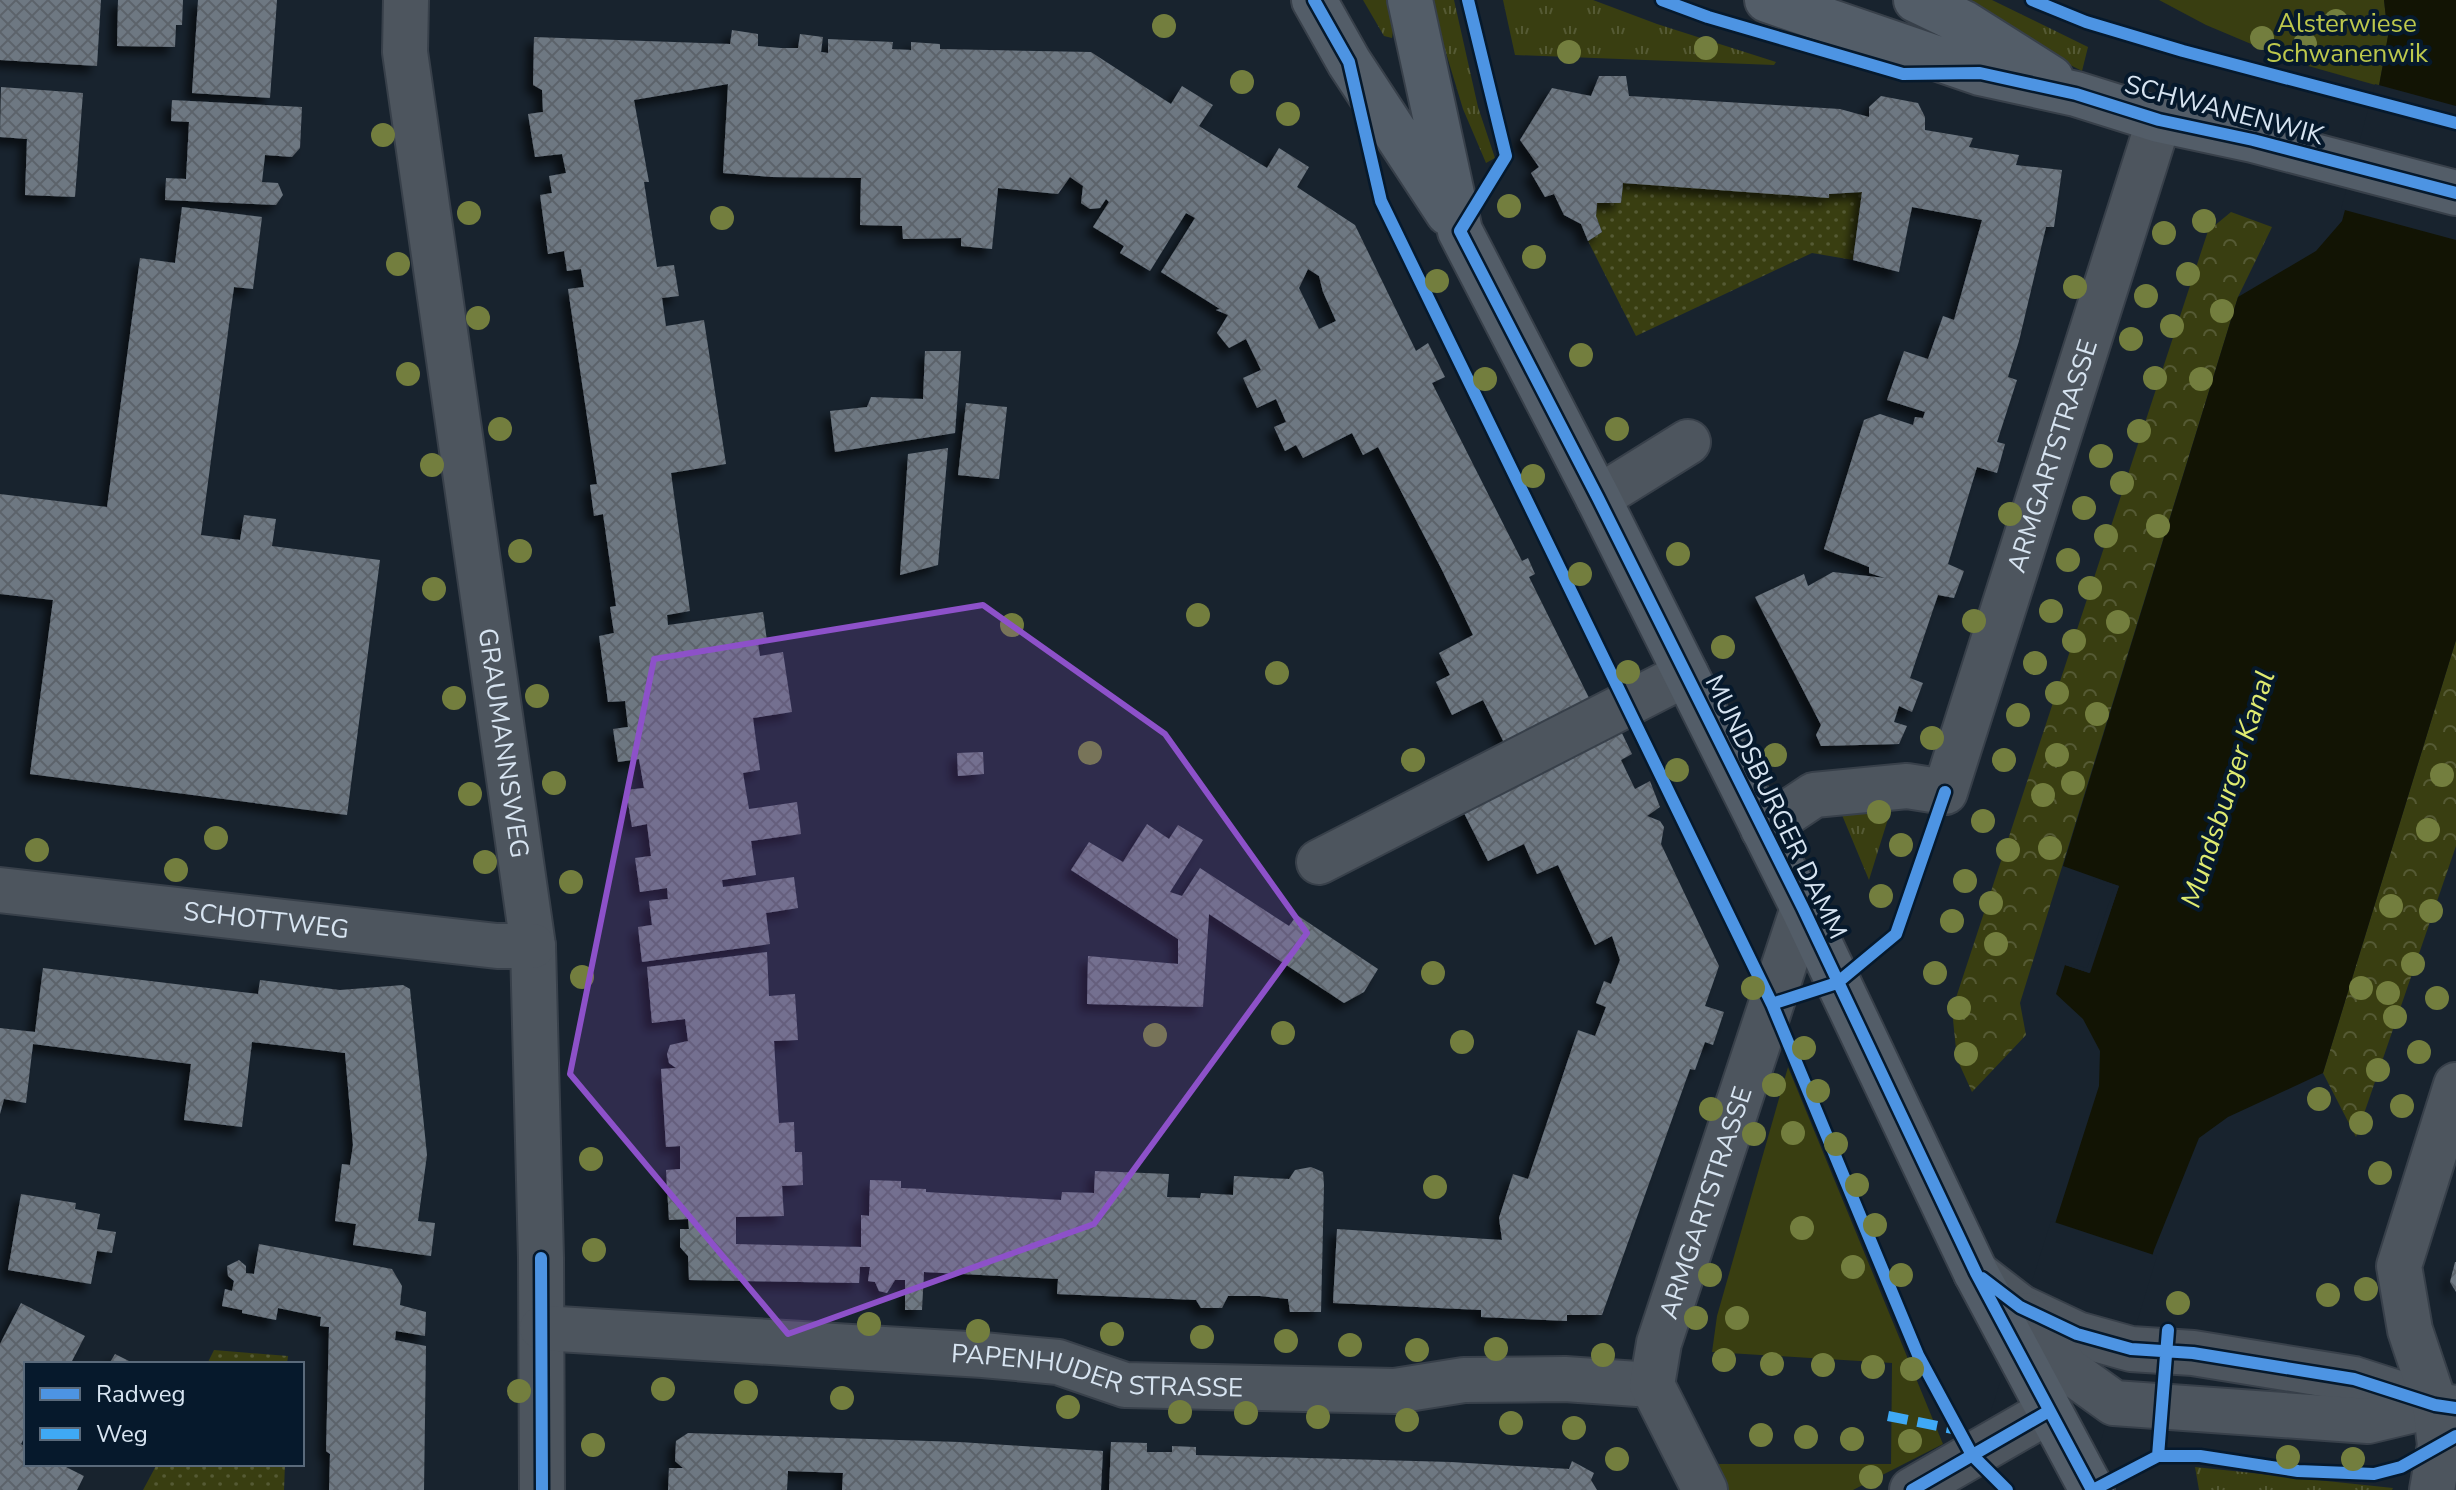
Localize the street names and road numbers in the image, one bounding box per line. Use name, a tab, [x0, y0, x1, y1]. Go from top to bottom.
street label: SCHWANENWIK	[2121, 67, 2328, 154]
street label: ARMGARTSTRASSE	[1999, 335, 2106, 577]
street label: GRAUMANNSWEG	[470, 626, 538, 860]
street label: MUNDSBURGER DAMM	[1697, 669, 1855, 945]
street label: SCHOTTWEG	[182, 893, 351, 947]
street label: ARMGARTSTRASSE	[1651, 1082, 1760, 1323]
street label: PAPENHUDER STRASSE	[950, 1336, 1243, 1405]

